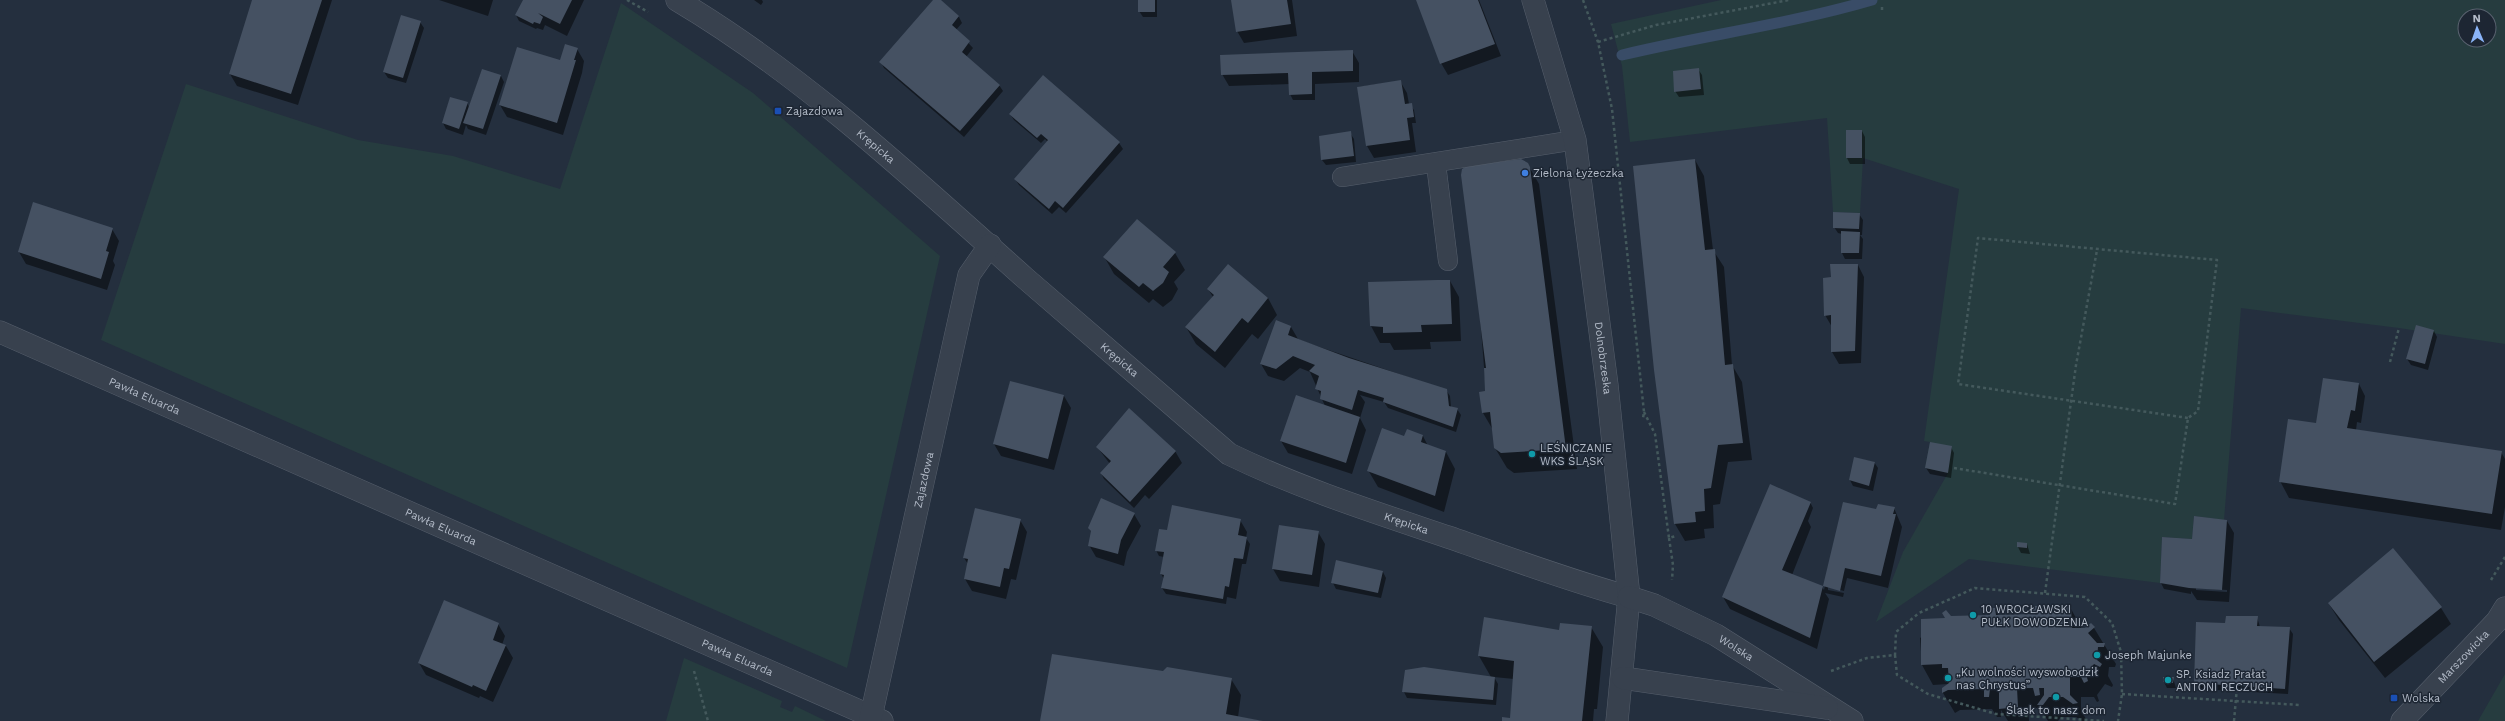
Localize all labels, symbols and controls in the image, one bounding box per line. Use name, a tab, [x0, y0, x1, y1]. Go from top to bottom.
north arrow	[2457, 8, 2497, 48]
text: N	[2472, 12, 2481, 25]
place label: Zajazdowa	[786, 105, 843, 118]
marker: Zajazdowa	[773, 106, 783, 116]
street label: Krępicka	[854, 127, 897, 166]
place label: Zielona Łyżeczka	[1533, 167, 1624, 180]
marker: Zielona Łyżeczka	[1520, 168, 1530, 178]
street label: Dolnobrzeska	[1592, 321, 1614, 395]
street label: Krępicka	[1097, 340, 1141, 380]
street label: Pawła Eluarda	[107, 375, 182, 418]
place label: LEŚNICZANIE WKS ŚLĄSK	[1540, 441, 1612, 468]
marker: LEŚNICZANIE WKS ŚLĄSK	[1527, 449, 1537, 459]
street label: Zajazdowa	[912, 451, 937, 509]
street label: Pawła Eluarda	[403, 506, 478, 548]
street label: Krępicka	[1382, 510, 1430, 537]
place label: 10 WROCŁAWSKI PUŁK DOWODZENIA	[1981, 603, 2088, 629]
marker: 10 WROCŁAWSKI PUŁK DOWODZENIA	[1968, 610, 1978, 620]
street label: Marszowicka	[2435, 627, 2492, 686]
street label: Wolska	[1716, 632, 1756, 664]
street label: Pawła Eluarda	[700, 636, 775, 679]
place label: Joseph Majunke	[2105, 649, 2192, 662]
marker: Joseph Majunke	[2092, 650, 2102, 660]
place label: „Ku wolności wyswobodził nas Chrystus”	[1956, 666, 2098, 692]
place label: SP. Ksiadz Prałat ANTONI RECZUCH	[2176, 668, 2273, 694]
marker: „Ku wolności wyswobodził nas Chrystus”	[1943, 673, 1953, 683]
marker: SP. Ksiadz Prałat ANTONI RECZUCH	[2163, 675, 2173, 685]
marker: Śląsk to nasz dom	[2051, 692, 2061, 702]
place label: Wolska	[2402, 692, 2440, 705]
marker: Wolska	[2389, 693, 2399, 703]
place label: Śląsk to nasz dom	[2006, 703, 2106, 717]

